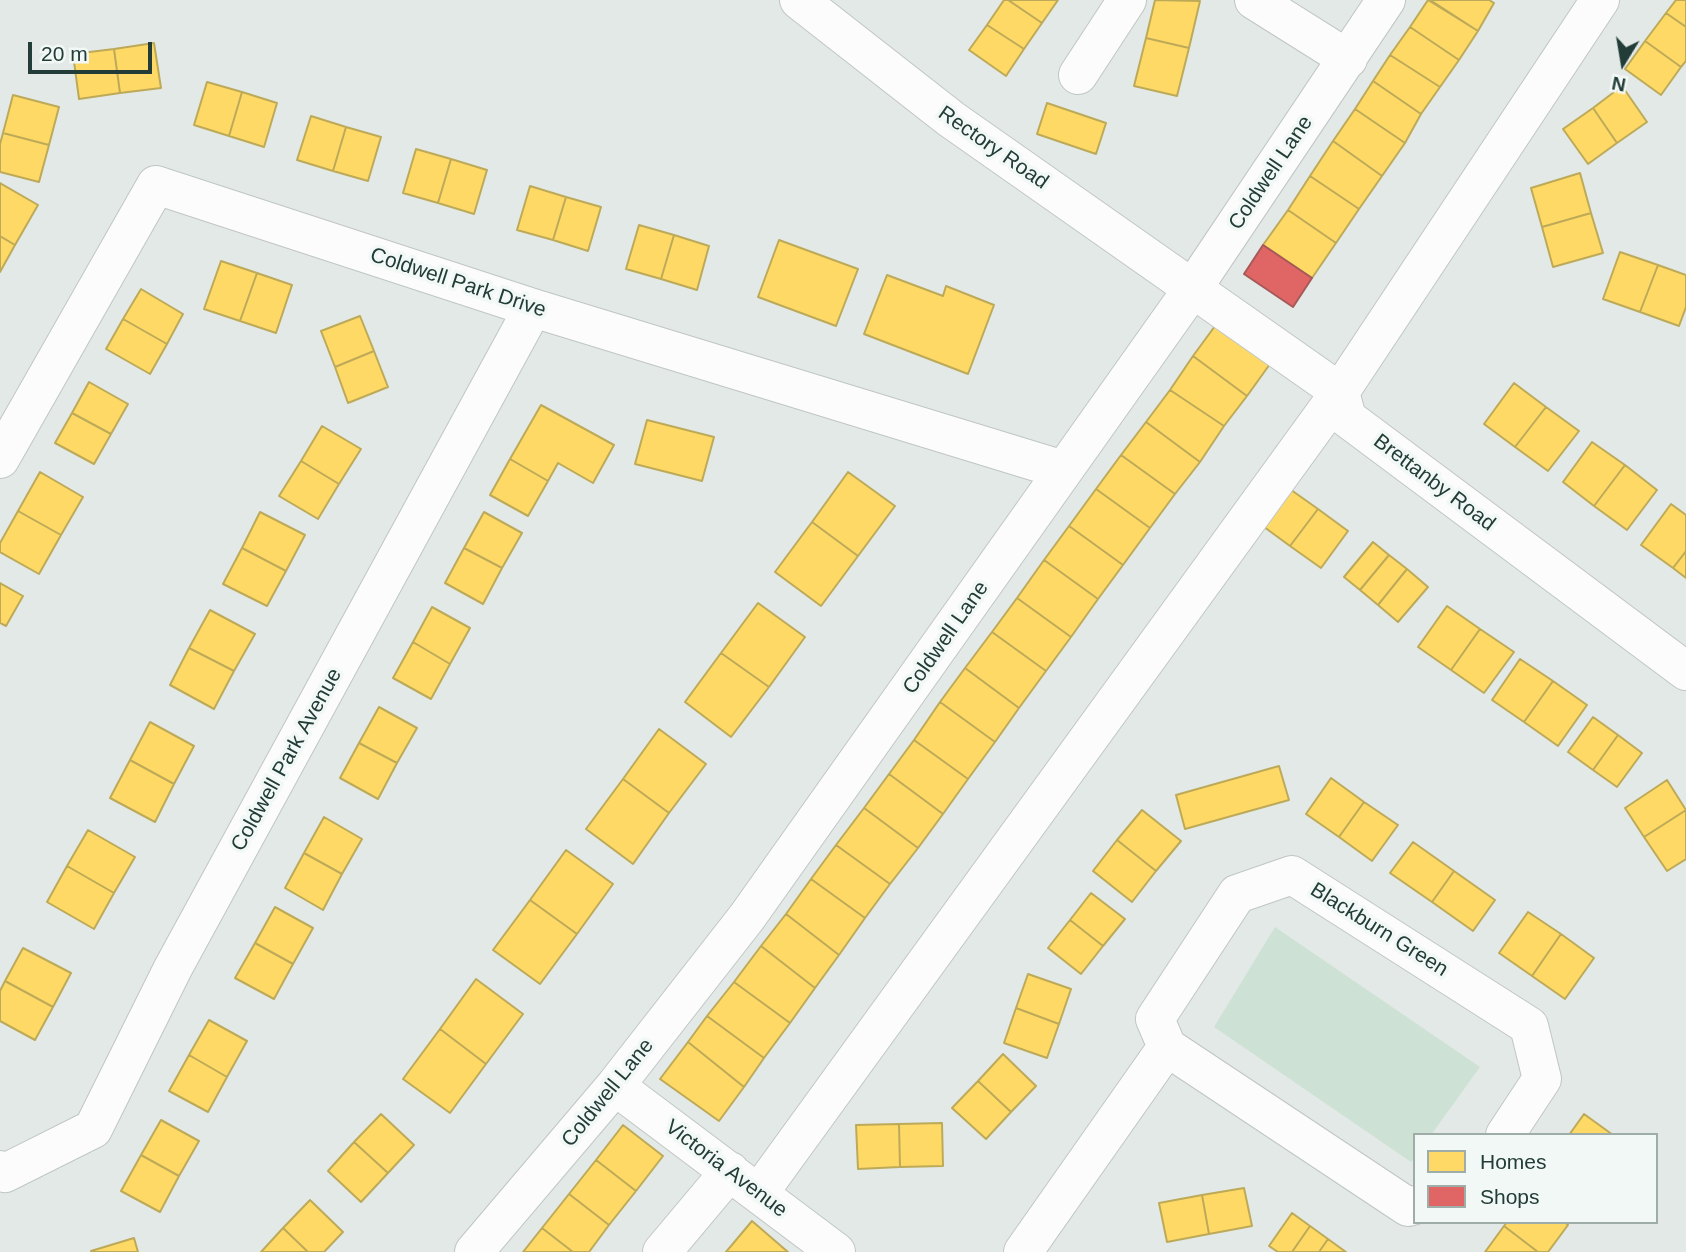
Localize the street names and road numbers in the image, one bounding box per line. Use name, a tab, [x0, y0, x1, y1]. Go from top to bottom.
street label: Rectory Road	[933, 101, 1053, 195]
street label: Coldwell Lane	[1224, 111, 1318, 235]
street label: Coldwell Park Drive	[367, 243, 549, 323]
street label: Brettanby Road	[1368, 429, 1500, 537]
street label: Coldwell Lane	[898, 577, 994, 699]
street label: Coldwell Park Avenue	[226, 664, 348, 856]
street label: Blackburn Green	[1306, 878, 1452, 982]
street label: Coldwell Lane	[557, 1034, 659, 1152]
street label: Victoria Avenue	[660, 1115, 792, 1223]

